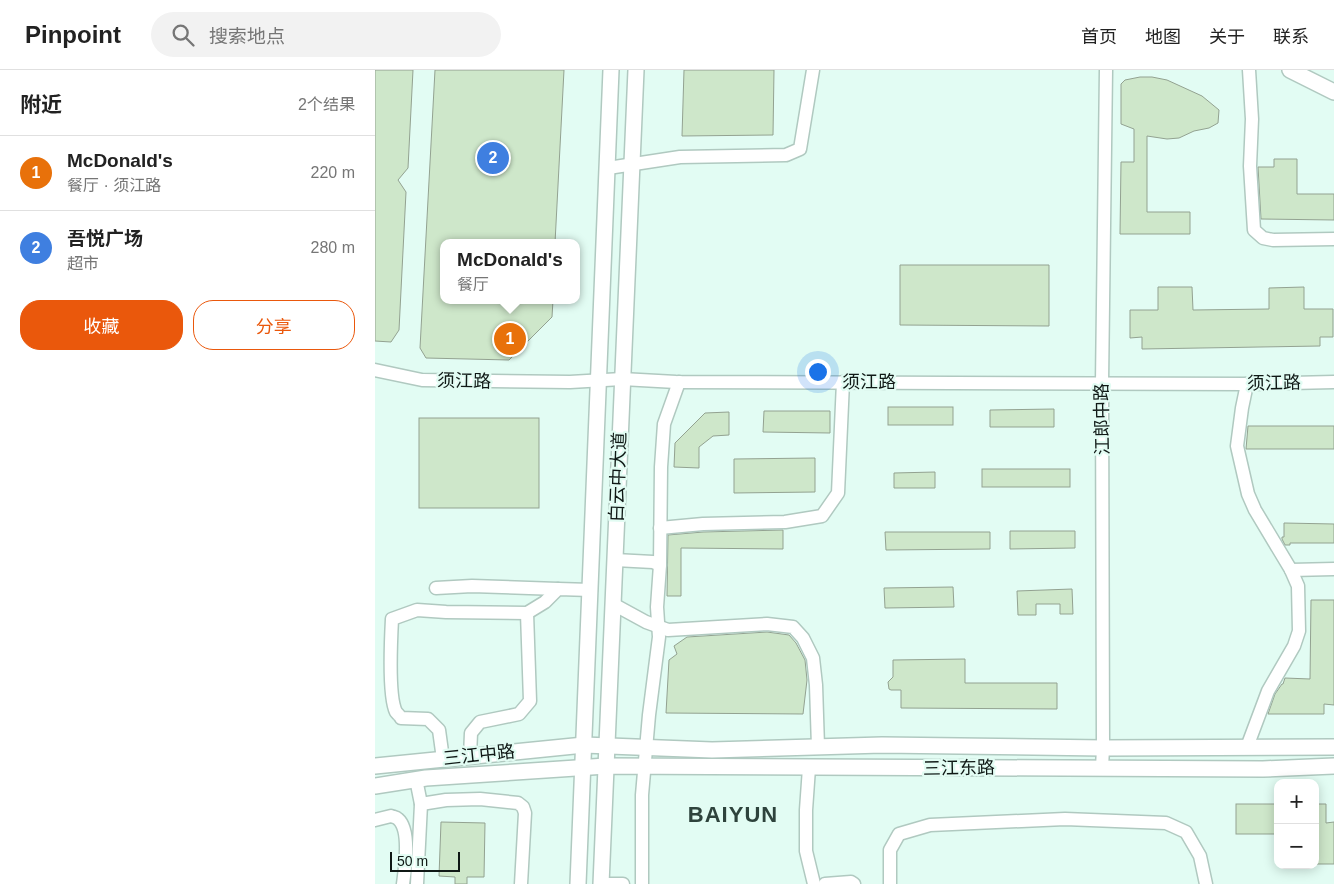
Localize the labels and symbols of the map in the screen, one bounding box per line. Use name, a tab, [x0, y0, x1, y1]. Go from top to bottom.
pin: 2	[477, 139, 509, 177]
pin: 1	[494, 320, 526, 358]
your location	[805, 359, 831, 385]
street label: 须江路	[437, 371, 491, 391]
street label: 须江路	[842, 372, 896, 392]
street label: 须江路	[1247, 373, 1301, 393]
street label: 江郎中路	[1091, 383, 1113, 455]
street label: 白云中大道	[606, 432, 630, 522]
street label: 三江中路	[442, 741, 516, 769]
street label: 三江东路	[923, 757, 995, 779]
district label: BAIYUN	[688, 802, 778, 827]
scale bar	[390, 849, 460, 872]

